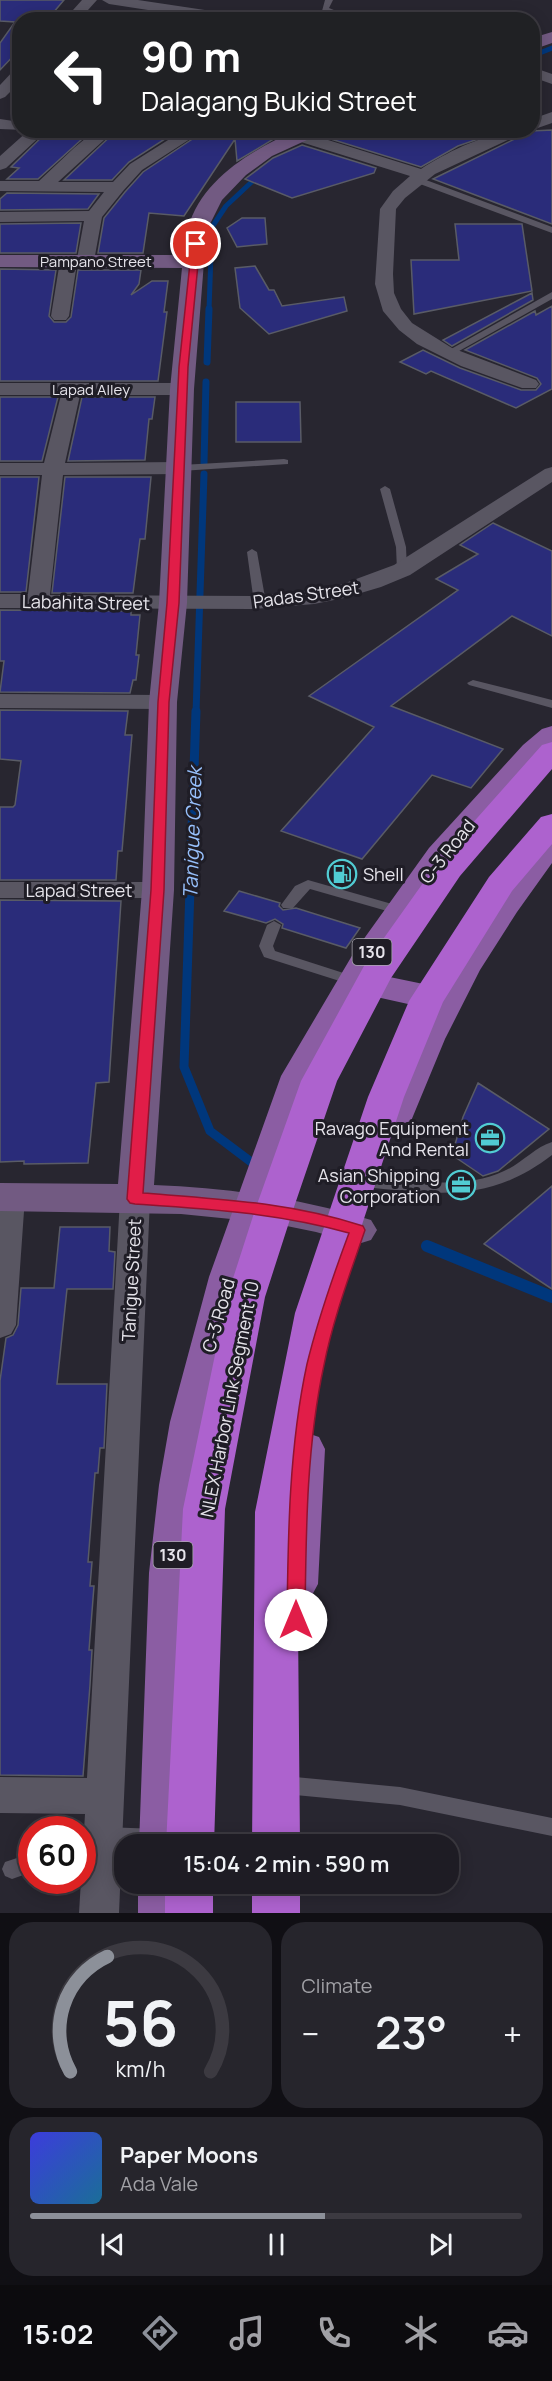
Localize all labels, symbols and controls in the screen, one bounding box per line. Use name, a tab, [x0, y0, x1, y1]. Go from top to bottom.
text: 90 m	[141, 27, 241, 85]
icon: left	[42, 36, 120, 114]
text: Dalagang Bukid Street	[141, 82, 417, 119]
pin	[170, 218, 221, 269]
icon: arrive	[179, 227, 212, 260]
street label: Pampano Street	[40, 251, 152, 272]
street label: Lapad Alley	[52, 379, 130, 400]
street label: Padas Street	[251, 575, 361, 613]
street label: Labahita Street	[22, 589, 150, 615]
water label: Tanigue Creek	[176, 763, 208, 900]
street label: C-3 Road	[414, 814, 480, 888]
fuel station icon: Shell	[326, 858, 358, 890]
place label: Shell	[363, 862, 404, 886]
street label: Lapad Street	[26, 878, 132, 902]
road number: 130	[352, 939, 392, 965]
place label: Ravago Equipment And Rental	[315, 1116, 469, 1161]
office icon: Ravago Equipment And Rental	[474, 1122, 506, 1154]
place label: Asian Shipping Corporation	[318, 1163, 440, 1208]
office icon: Asian Shipping Corporation	[445, 1169, 477, 1201]
street label: Tanigue Street	[116, 1218, 146, 1342]
street label: C-3 Road	[196, 1275, 240, 1355]
street label: NLEX Harbor Link Segment 10	[194, 1279, 264, 1519]
road number: 130	[154, 1542, 192, 1568]
position arrow	[264, 1588, 328, 1652]
speed limit sign: 60	[18, 1816, 96, 1894]
text: 15:04 · 2 min · 590 m	[184, 1849, 389, 1879]
text: Climate	[302, 1972, 373, 1999]
text: 56	[103, 1979, 178, 2065]
text: 23°	[375, 2001, 447, 2063]
text: −	[302, 2011, 319, 2056]
text: +	[503, 2011, 522, 2056]
text: km/h	[115, 2054, 165, 2083]
text: Paper Moons	[120, 2140, 258, 2170]
text: Ada Vale	[120, 2170, 198, 2197]
icon: previous	[96, 2228, 129, 2261]
icon: pause	[260, 2228, 293, 2261]
icon: next	[424, 2228, 457, 2261]
icon: directions	[139, 2312, 181, 2354]
icon: music	[226, 2312, 268, 2354]
icon: phone	[313, 2312, 355, 2354]
icon: climate	[400, 2312, 442, 2354]
icon: car	[487, 2312, 529, 2354]
text: 15:02	[23, 2315, 93, 2352]

